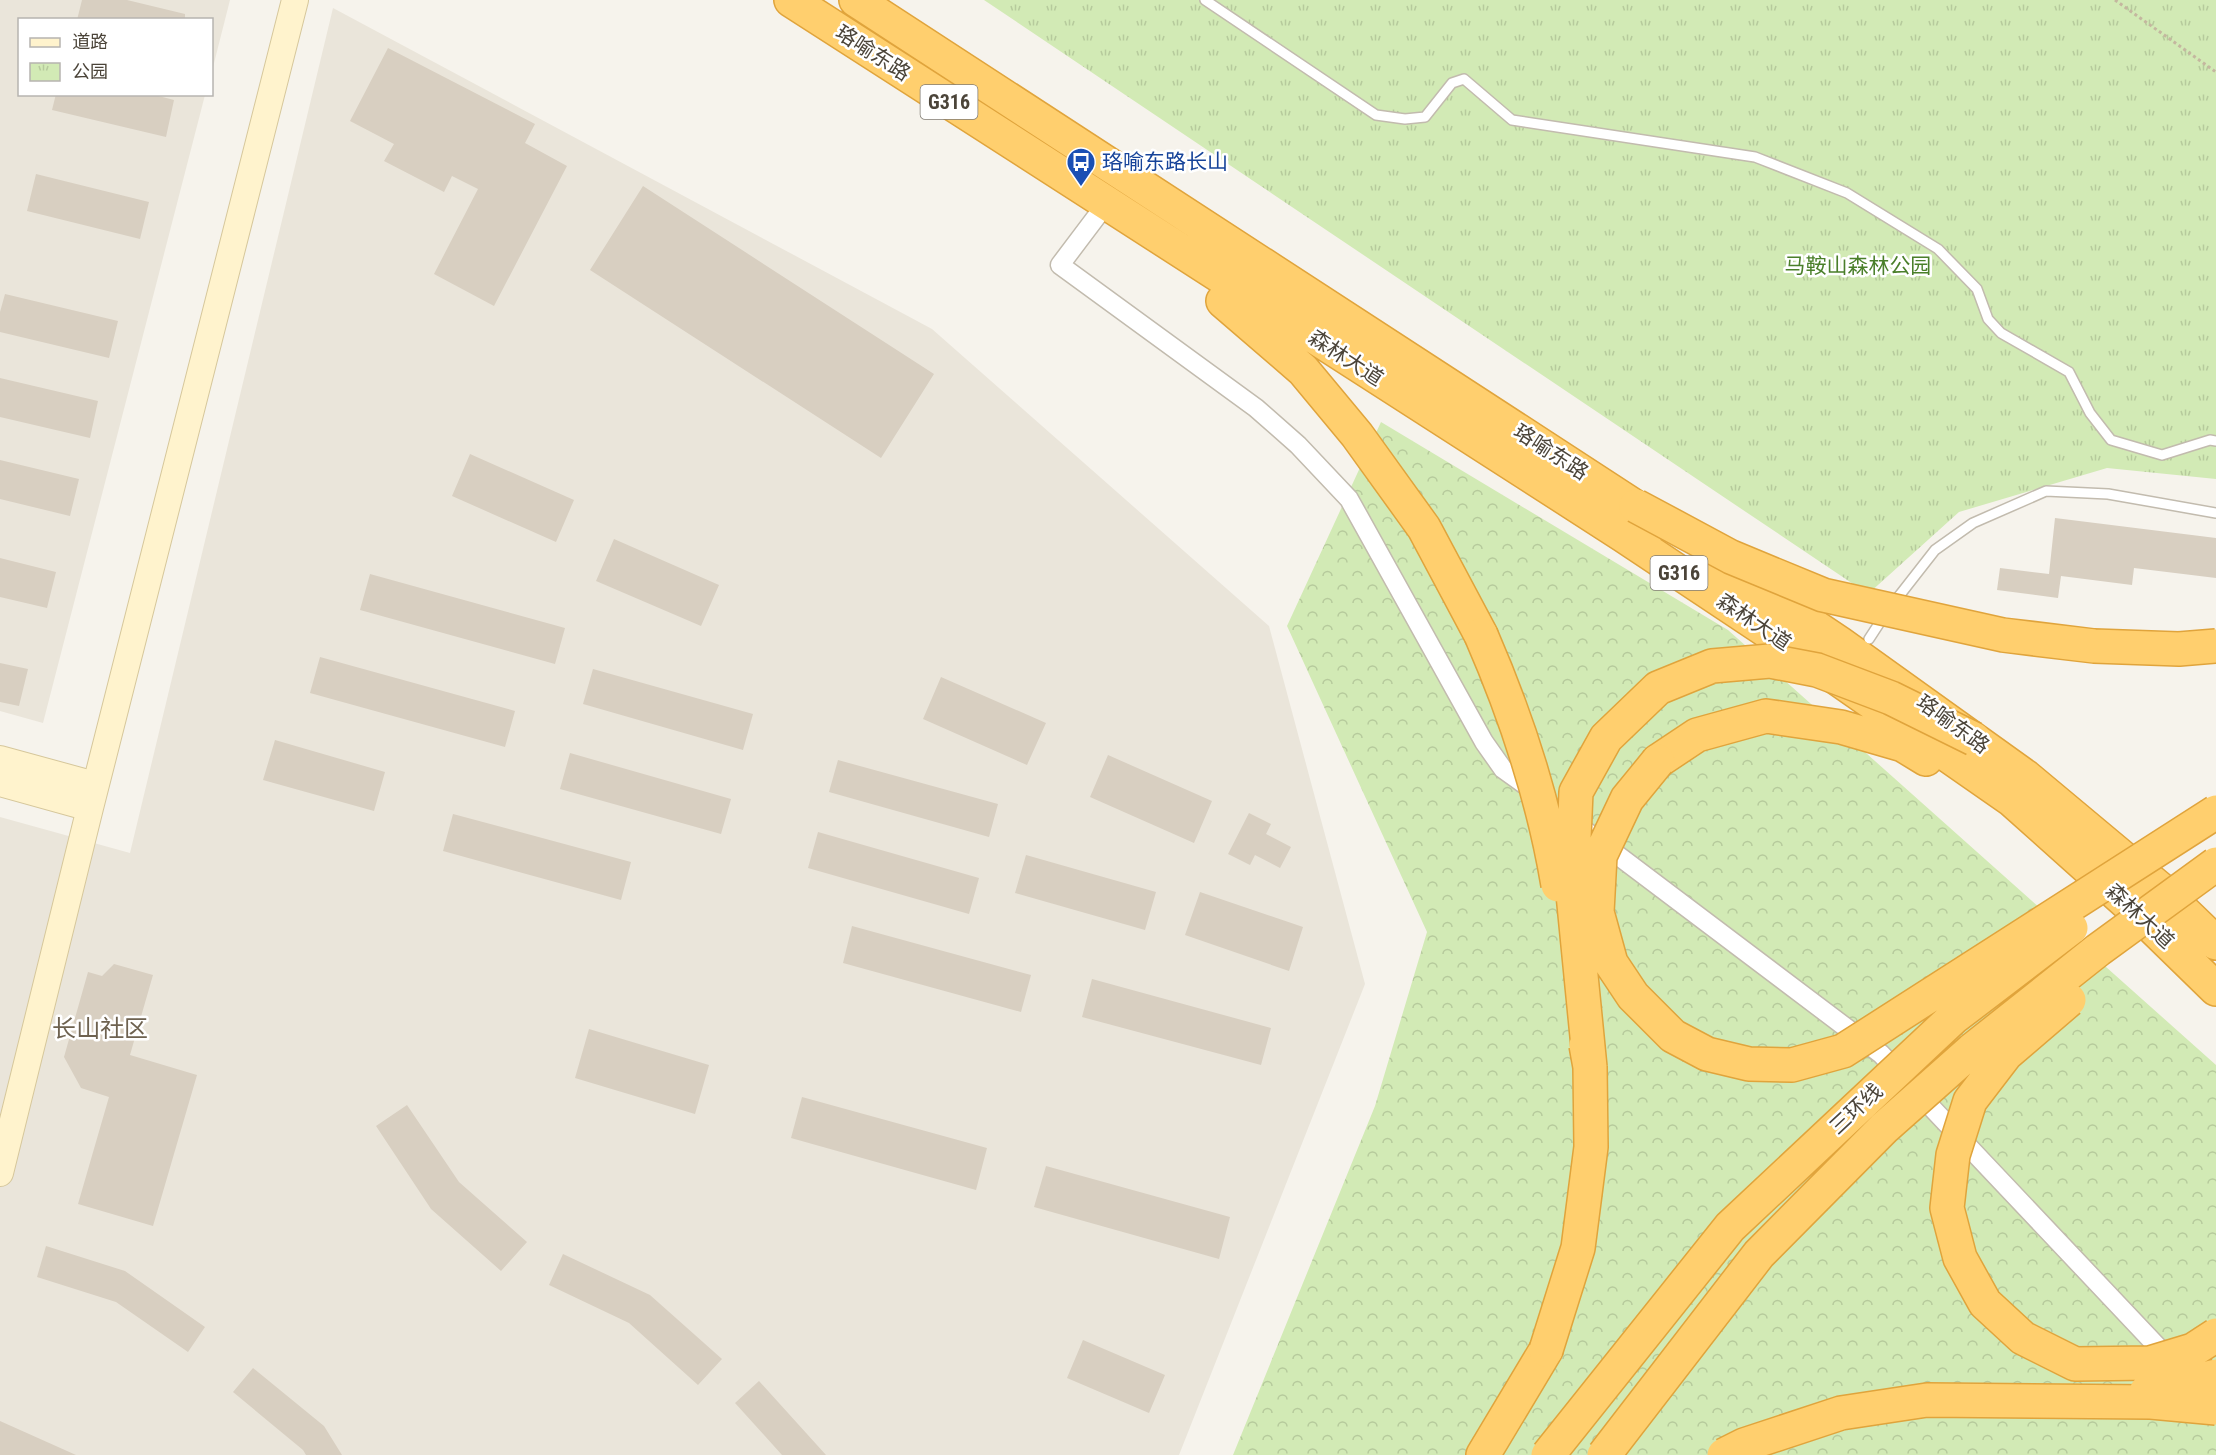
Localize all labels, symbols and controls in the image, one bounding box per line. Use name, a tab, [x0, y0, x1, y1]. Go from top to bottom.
legend	[18, 18, 213, 96]
street label: 珞喻东路	[831, 20, 915, 86]
text: 道路	[72, 31, 108, 52]
text: 公园	[72, 61, 108, 82]
road number: G316	[920, 85, 978, 119]
bus stop icon: 珞喻东路长山	[1065, 146, 1097, 188]
place label: 珞喻东路长山	[1102, 150, 1228, 174]
park label: 马鞍山森林公园	[1785, 254, 1932, 278]
street label: 森林大道	[1304, 325, 1388, 391]
street label: 珞喻东路	[1509, 419, 1593, 485]
road number: G316	[1650, 556, 1708, 590]
street label: 森林大道	[1712, 589, 1796, 655]
street label: 珞喻东路	[1912, 690, 1994, 758]
street label: 森林大道	[2101, 879, 2179, 953]
district label: 长山社区	[52, 1015, 148, 1043]
street label: 三环线	[1825, 1079, 1887, 1139]

